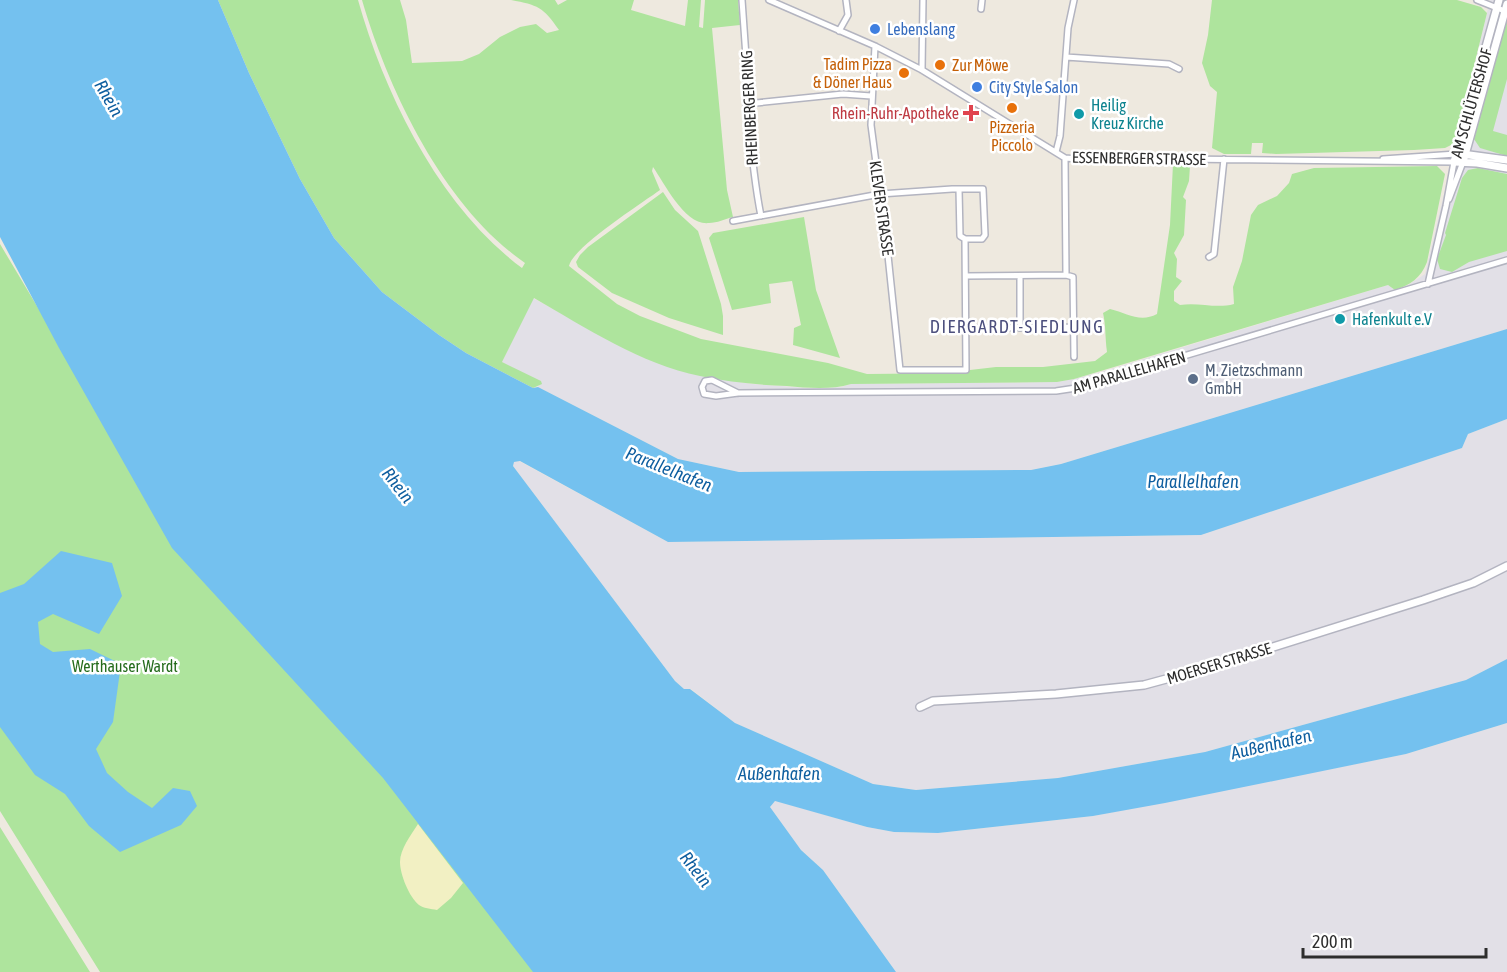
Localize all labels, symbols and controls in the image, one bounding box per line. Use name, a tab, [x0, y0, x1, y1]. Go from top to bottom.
place label: Lebenslang	[887, 20, 955, 39]
marker: Lebenslang	[868, 22, 882, 36]
street label: AM SCHLÜTERSHOF	[1447, 46, 1495, 160]
street label: RHEINBERGER RING	[737, 50, 761, 166]
place label: Tadim Pizza & Döner Haus	[813, 55, 892, 91]
place label: Zur Möwe	[952, 56, 1009, 74]
marker: Zur Möwe	[933, 58, 947, 72]
marker: Tadim Pizza & Döner Haus	[897, 66, 911, 80]
water label: Rhein	[90, 76, 128, 120]
place label: City Style Salon	[989, 78, 1078, 97]
marker: City Style Salon	[970, 80, 984, 94]
place label: Heilig Kreuz Kirche	[1091, 96, 1164, 132]
marker: Pizzeria Piccolo	[1005, 101, 1019, 115]
place label: Rhein-Ruhr-Apotheke	[832, 104, 959, 123]
marker: Rhein-Ruhr-Apotheke	[964, 106, 978, 120]
marker: Heilig Kreuz Kirche	[1072, 107, 1086, 121]
place label: Pizzeria Piccolo	[989, 118, 1035, 154]
street label: ESSENBERGER STRASSE	[1072, 148, 1206, 168]
street label: KLEVER STRASSE	[866, 159, 898, 257]
place label: Hafenkult e.V	[1352, 310, 1432, 328]
marker: Hafenkult e.V	[1333, 312, 1347, 326]
district label: DIERGARDT-SIEDLUNG	[930, 316, 1104, 337]
street label: AM PARALLELHAFEN	[1070, 347, 1188, 397]
place label: M. Zietzschmann GmbH	[1205, 361, 1303, 397]
marker: M. Zietzschmann GmbH	[1186, 372, 1200, 386]
water label: Parallelhafen	[623, 442, 716, 496]
water label: Rhein	[378, 463, 418, 507]
water label: Parallelhafen	[1147, 471, 1239, 492]
street label: MOERSER STRASSE	[1165, 638, 1274, 687]
park label: Werthauser Wardt	[72, 657, 178, 675]
water label: Außenhafen	[1228, 725, 1313, 764]
water label: Außenhafen	[737, 763, 820, 784]
water label: Rhein	[676, 847, 716, 891]
scale bar	[1303, 921, 1486, 959]
text: 200 m	[1312, 931, 1353, 952]

